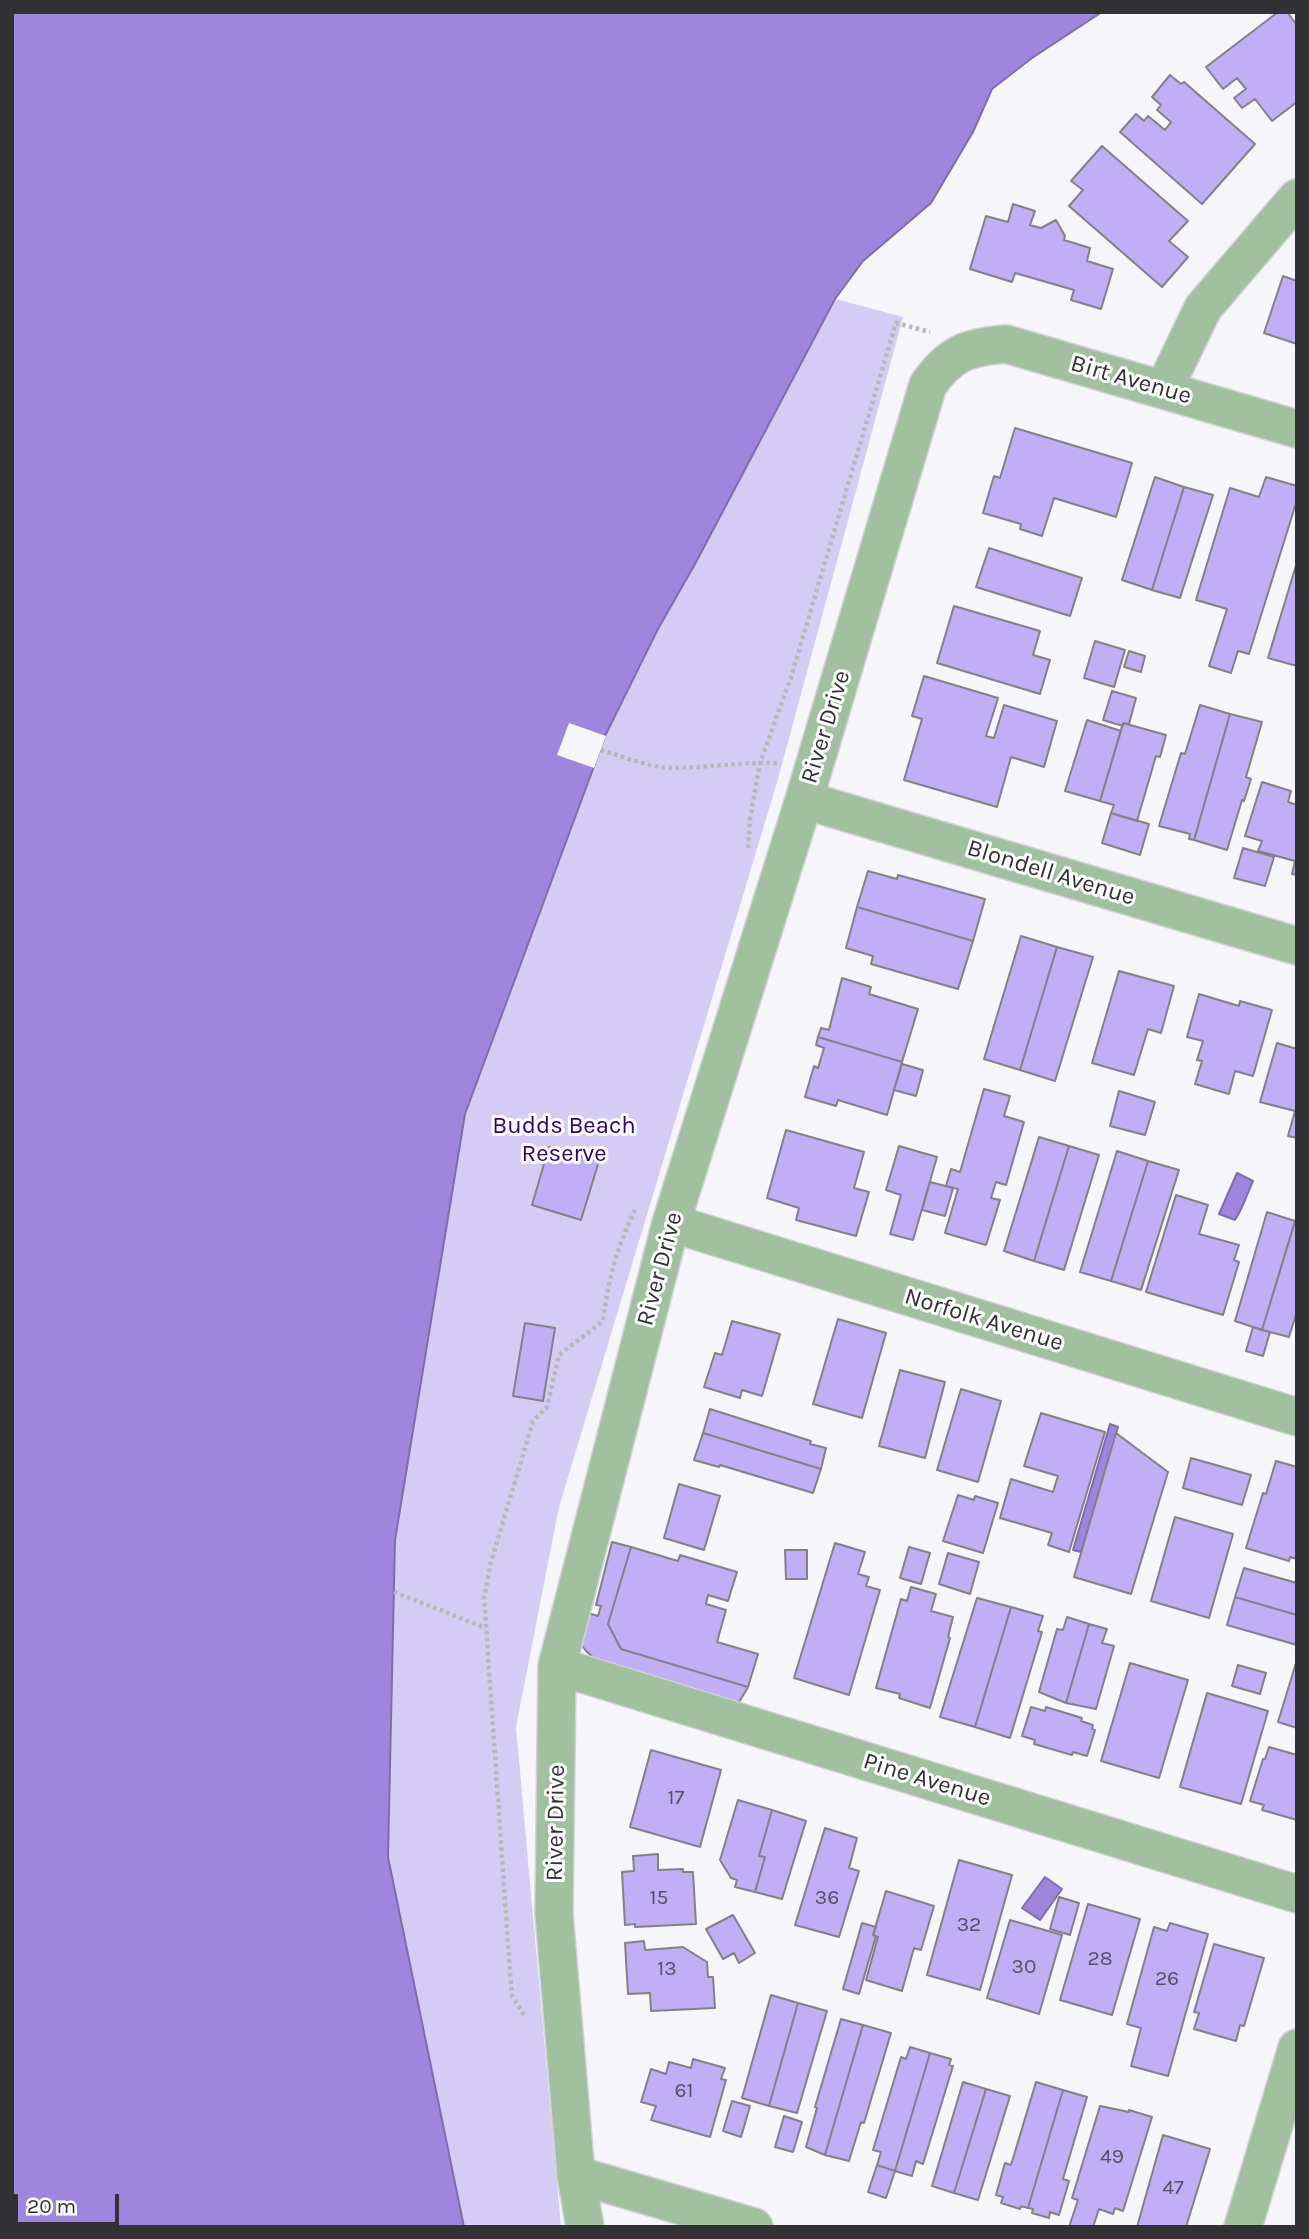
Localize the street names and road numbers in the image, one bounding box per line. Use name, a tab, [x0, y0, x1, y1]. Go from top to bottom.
street label: Birt Avenue	[1067, 349, 1195, 411]
street label: River Drive	[795, 667, 857, 787]
street label: Blondell Avenue	[964, 834, 1138, 912]
street label: River Drive	[631, 1209, 689, 1329]
street label: Norfolk Avenue	[901, 1282, 1067, 1358]
street label: Pine Avenue	[860, 1747, 994, 1813]
street label: River Drive	[541, 1764, 571, 1882]

